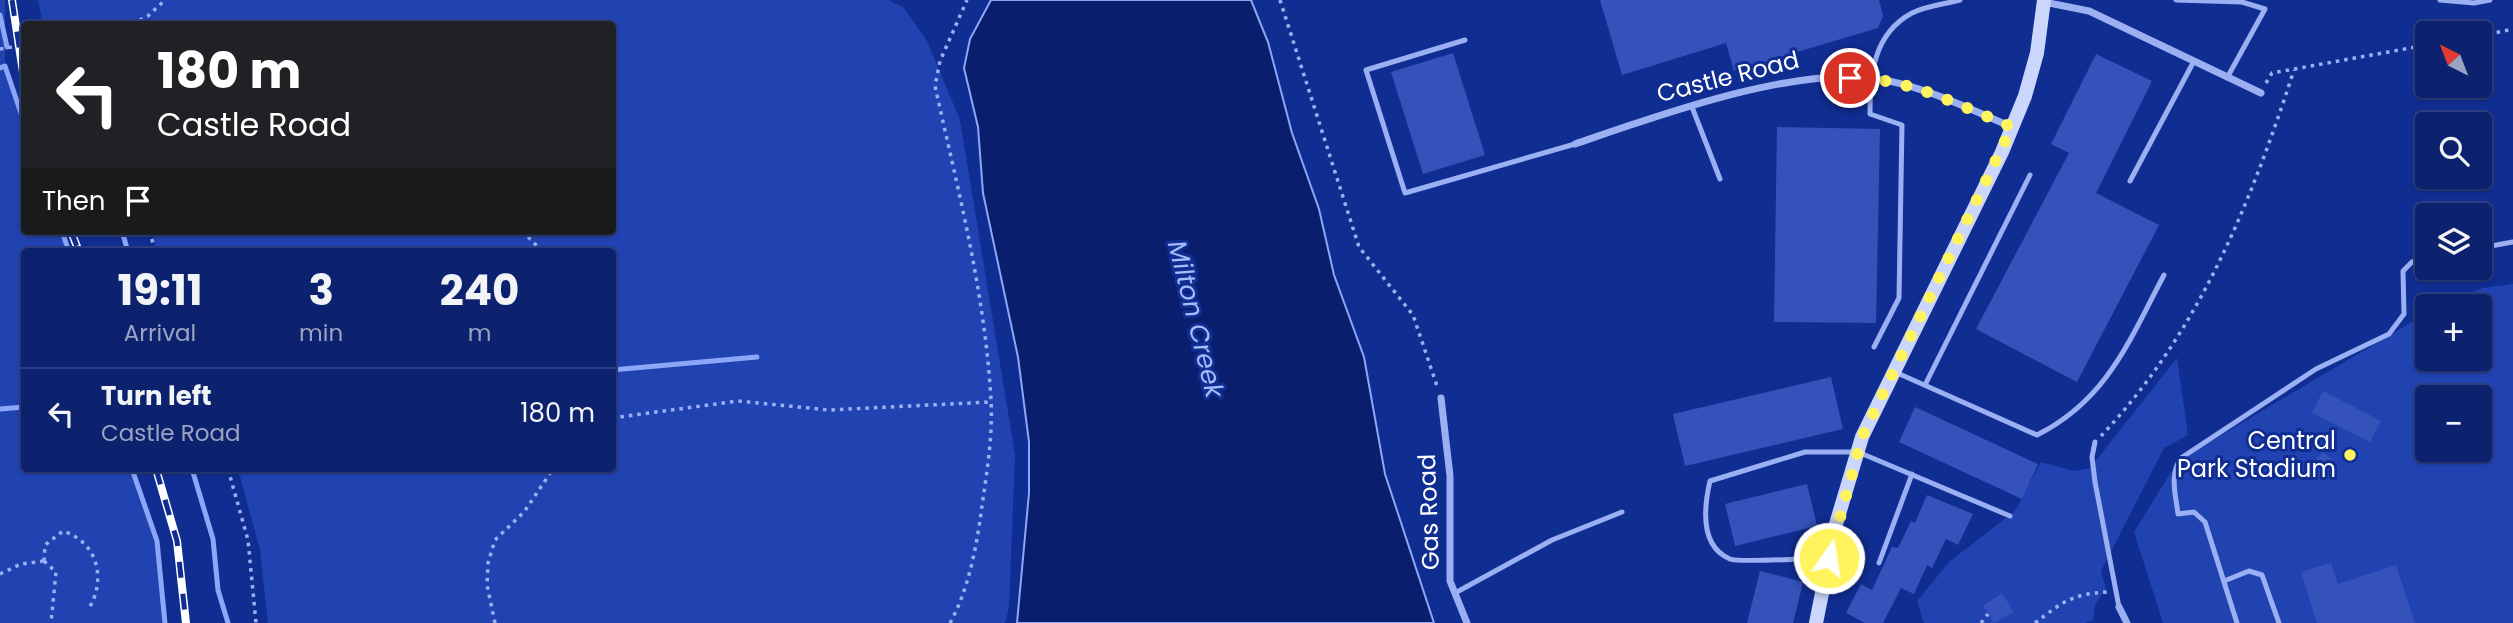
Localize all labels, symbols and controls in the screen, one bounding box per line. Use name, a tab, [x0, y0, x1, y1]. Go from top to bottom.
north arrow	[2415, 21, 2492, 98]
map controls	[2415, 21, 2492, 462]
text: 180 m	[157, 37, 301, 105]
street label: Castle Road	[1653, 43, 1803, 110]
pin	[1820, 48, 1880, 108]
icon: left	[42, 49, 133, 140]
icon: arrive	[1831, 59, 1869, 97]
text: Castle Road	[157, 102, 351, 147]
button: search	[2415, 112, 2492, 189]
icon: arrive	[119, 182, 157, 220]
text: Then	[42, 183, 105, 219]
button: layers	[2415, 203, 2492, 280]
water label: Milton Creek	[1159, 236, 1233, 403]
text: 19:11	[117, 261, 203, 320]
text: 3	[308, 261, 334, 320]
text: 240	[440, 261, 519, 320]
button: +	[2415, 294, 2492, 371]
text: Arrival	[124, 317, 196, 349]
text: min	[299, 317, 343, 349]
text: m	[468, 317, 491, 349]
text: Turn left	[101, 378, 212, 414]
button: −	[2415, 385, 2492, 462]
icon: left	[42, 395, 80, 433]
text: 180 m	[520, 395, 595, 431]
text: Castle Road	[101, 417, 241, 449]
place label: Central Park Stadium	[2177, 424, 2336, 485]
marker: Central Park Stadium	[2342, 447, 2358, 463]
street label: Gas Road	[1410, 453, 1447, 571]
position arrow	[1792, 521, 1866, 595]

